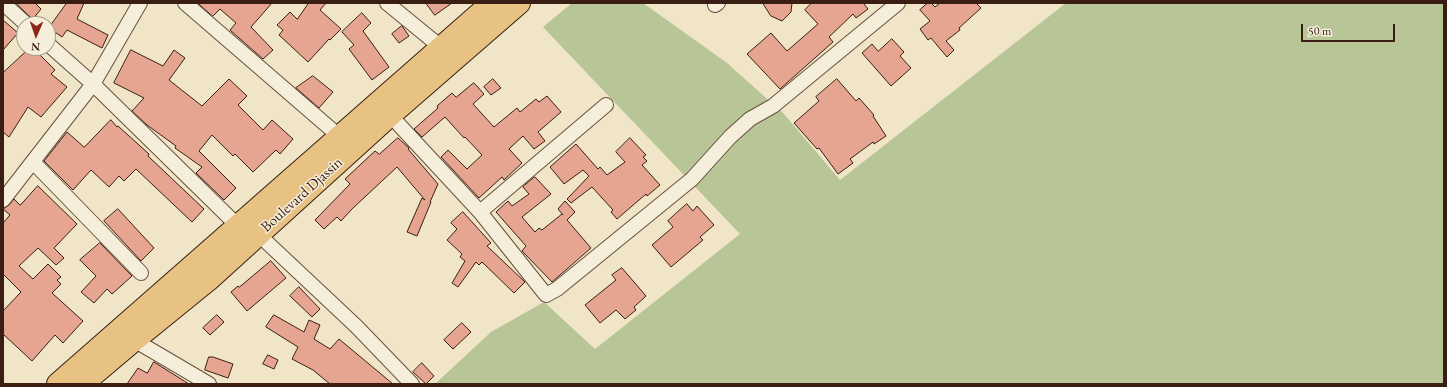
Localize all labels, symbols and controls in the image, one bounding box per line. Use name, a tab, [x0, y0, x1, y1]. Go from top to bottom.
north arrow	[16, 16, 56, 56]
scale bar	[1303, 16, 1397, 42]
text: 50 m	[1308, 23, 1331, 39]
text: N	[31, 40, 40, 54]
street label: Boulevard Djassin	[258, 154, 346, 236]

